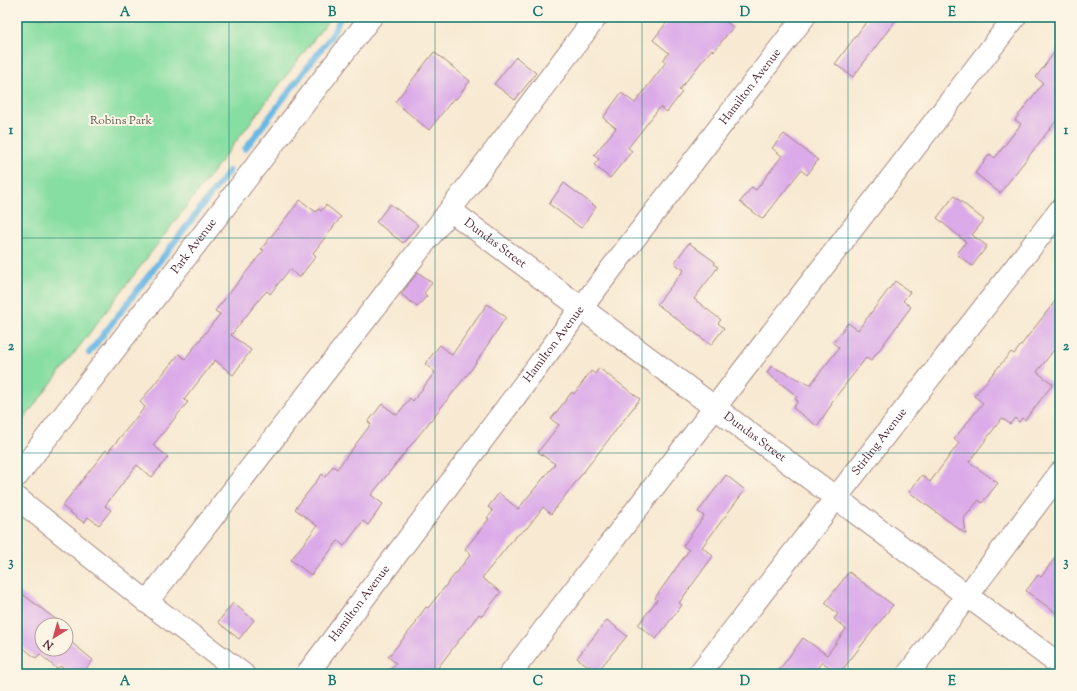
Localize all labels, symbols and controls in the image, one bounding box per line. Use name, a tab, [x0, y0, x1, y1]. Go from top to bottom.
text: A	[120, 4, 131, 22]
text: B	[328, 4, 337, 22]
text: C	[533, 4, 543, 22]
text: D	[740, 4, 750, 22]
text: E	[948, 4, 956, 22]
street label: Hamilton Avenue	[715, 44, 786, 129]
park label: Robins Park	[90, 112, 152, 130]
text: 1	[9, 122, 14, 140]
text: 1	[1064, 122, 1069, 140]
street label: Dundas Street	[460, 214, 530, 273]
street label: Park Avenue	[167, 215, 222, 278]
street label: Hamilton Avenue	[519, 302, 589, 387]
text: 2	[8, 338, 15, 356]
text: 2	[1063, 338, 1070, 356]
street label: Stirling Avenue	[847, 404, 912, 480]
street label: Dundas Street	[720, 408, 790, 467]
text: 3	[8, 554, 14, 572]
text: 3	[1063, 554, 1069, 572]
street label: Hamilton Avenue	[325, 561, 395, 646]
north arrow	[34, 617, 74, 657]
text: N	[40, 635, 58, 654]
text: A	[120, 673, 131, 691]
text: B	[328, 673, 337, 691]
text: C	[533, 673, 543, 691]
text: D	[740, 673, 750, 691]
text: E	[948, 673, 956, 691]

